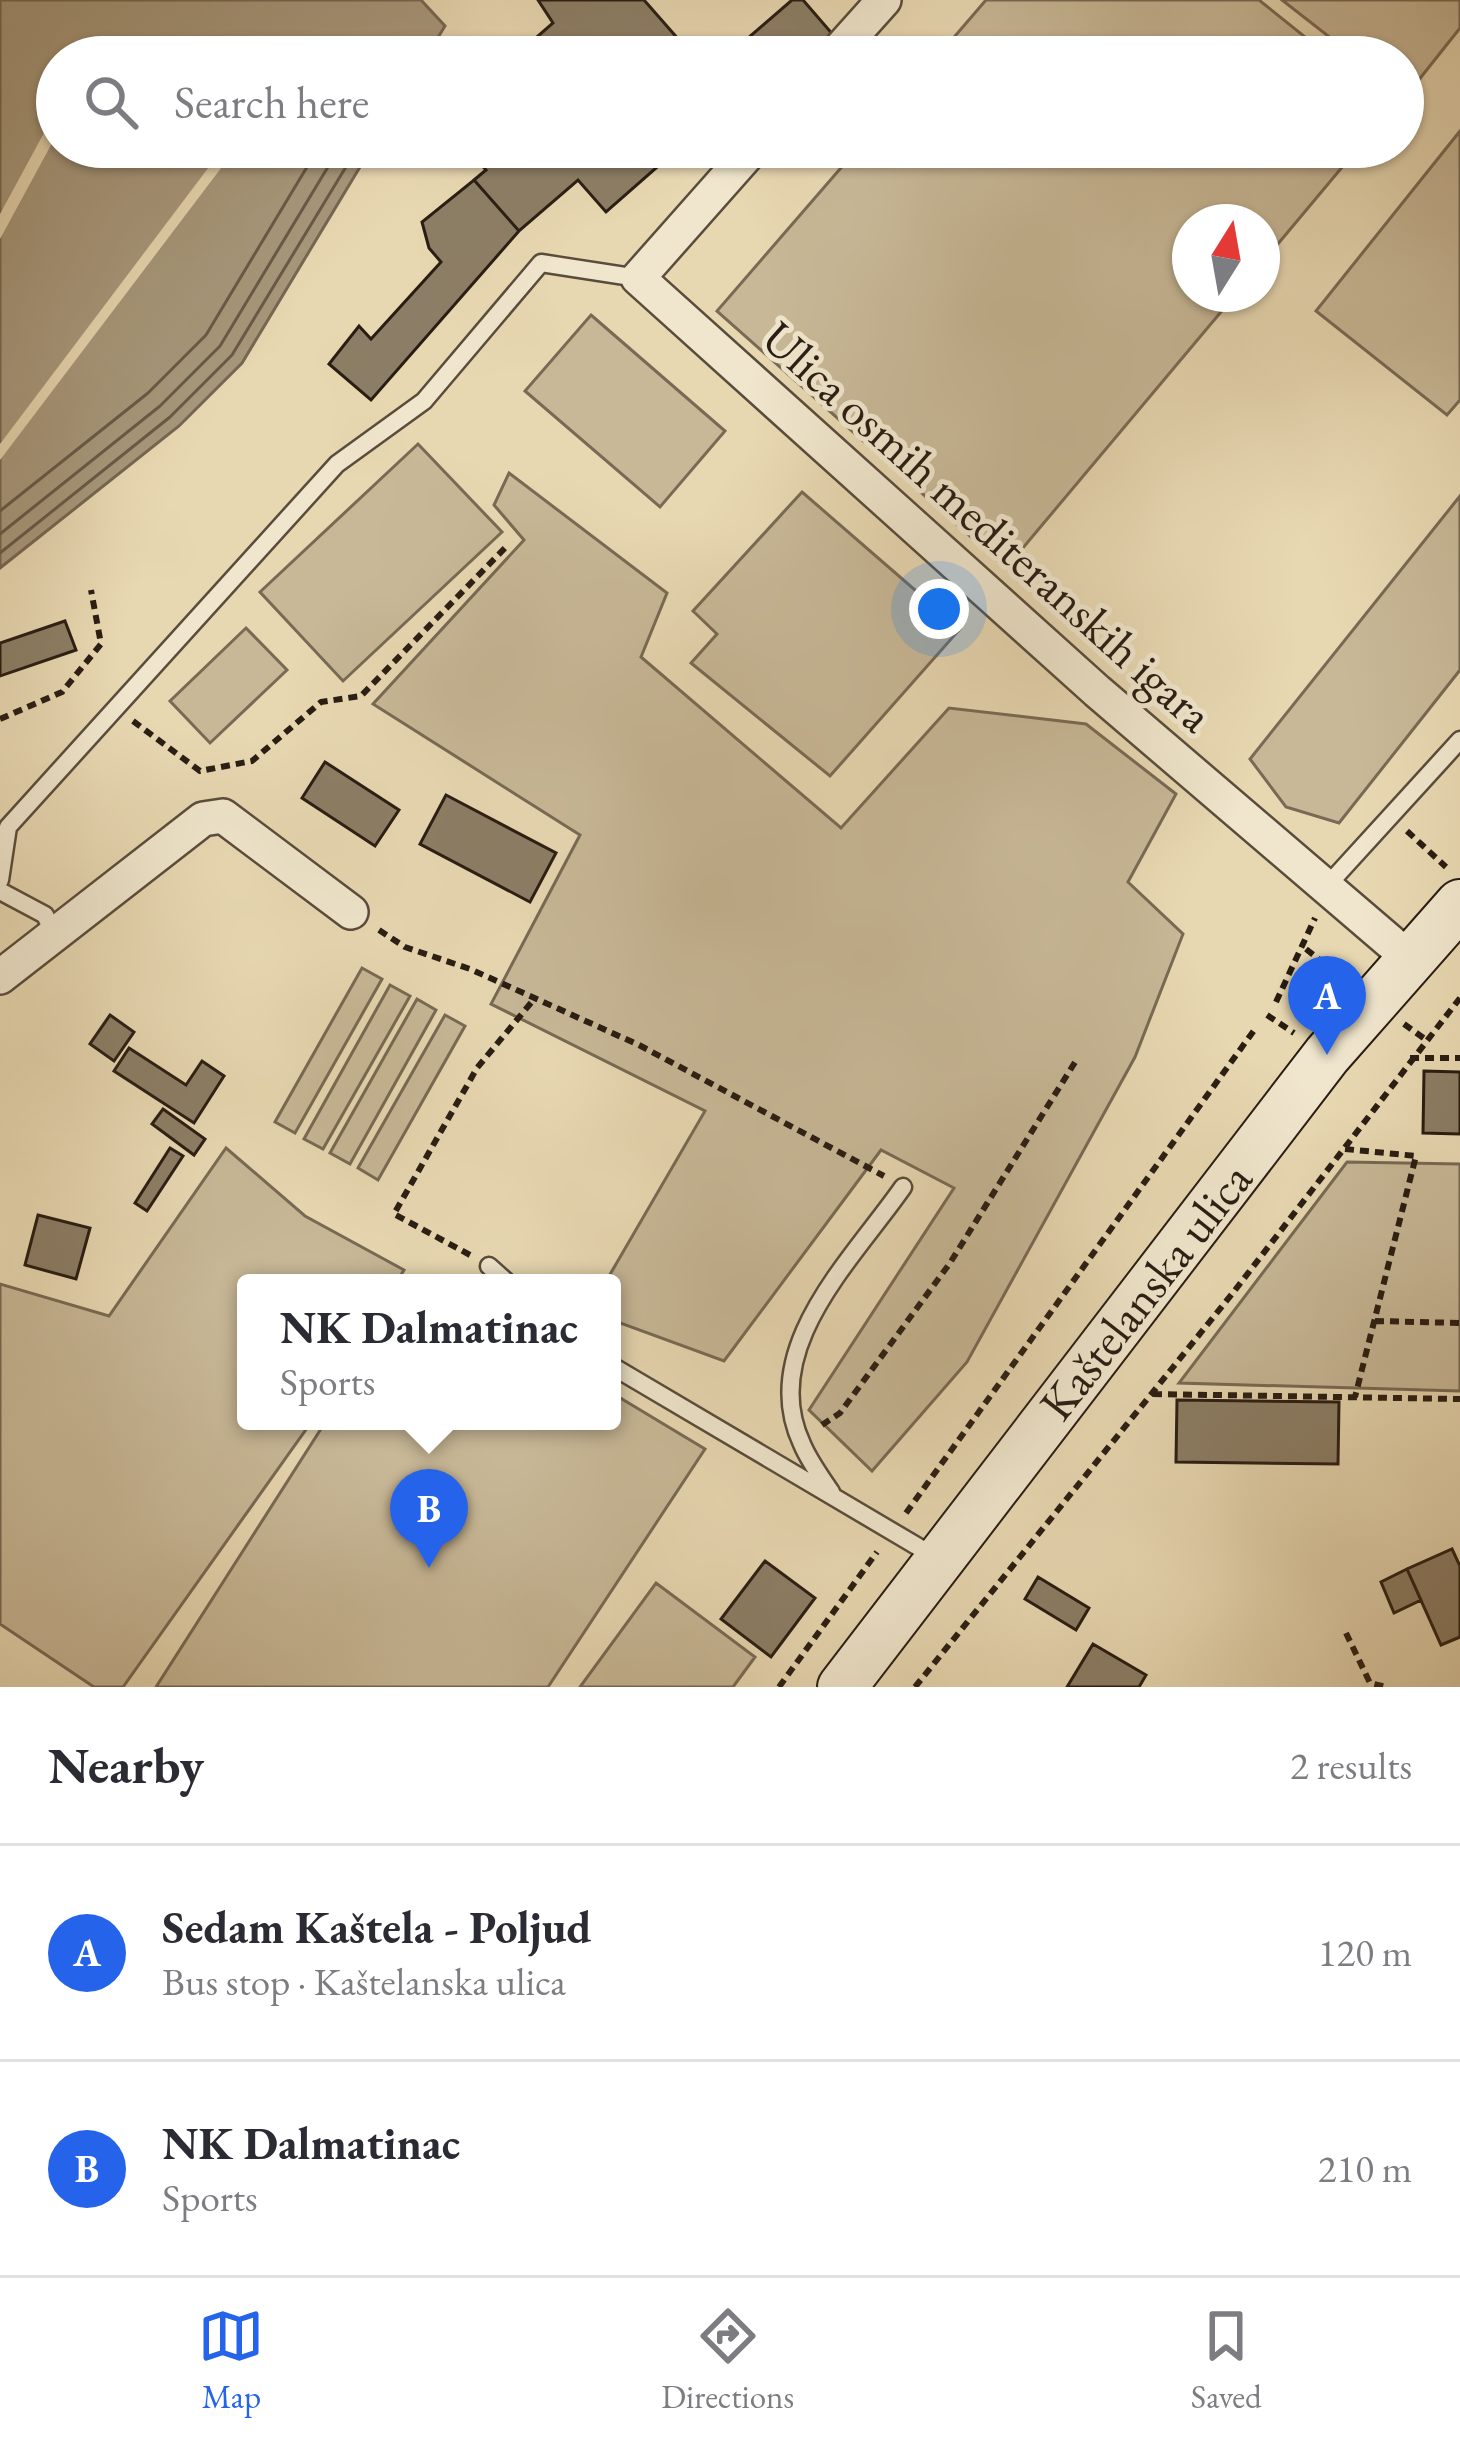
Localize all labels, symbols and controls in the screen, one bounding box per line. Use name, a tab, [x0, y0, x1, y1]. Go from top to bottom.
search box	[36, 36, 1424, 168]
icon: search	[78, 69, 144, 135]
text: Search here	[174, 73, 369, 131]
north arrow	[1172, 204, 1280, 312]
street label: Ulica osmih mediteranskih igara	[750, 307, 1227, 746]
your location	[909, 579, 969, 639]
pin: A	[1288, 956, 1366, 1055]
street label: Kaštelanska ulica	[1025, 1149, 1266, 1432]
popup	[237, 1274, 621, 1430]
text: NK Dalmatinac	[280, 1298, 578, 1356]
text: Sports	[280, 1356, 375, 1407]
pin: B	[390, 1469, 468, 1568]
text: Nearby	[48, 1732, 204, 1798]
text: 2 results	[1290, 1740, 1412, 1791]
text: Sedam Kaštela - Poljud	[162, 1898, 591, 1956]
text: A	[73, 1927, 101, 1978]
text: 120 m	[1318, 1927, 1412, 1978]
text: Bus stop · Kaštelanska ulica	[162, 1956, 566, 2007]
text: NK Dalmatinac	[162, 2114, 460, 2172]
text: B	[75, 2143, 99, 2194]
text: 210 m	[1318, 2143, 1412, 2194]
text: Sports	[162, 2172, 258, 2223]
tab: Map	[198, 2303, 264, 2418]
tab: Directions	[661, 2303, 794, 2418]
tab: Saved	[1191, 2303, 1262, 2418]

